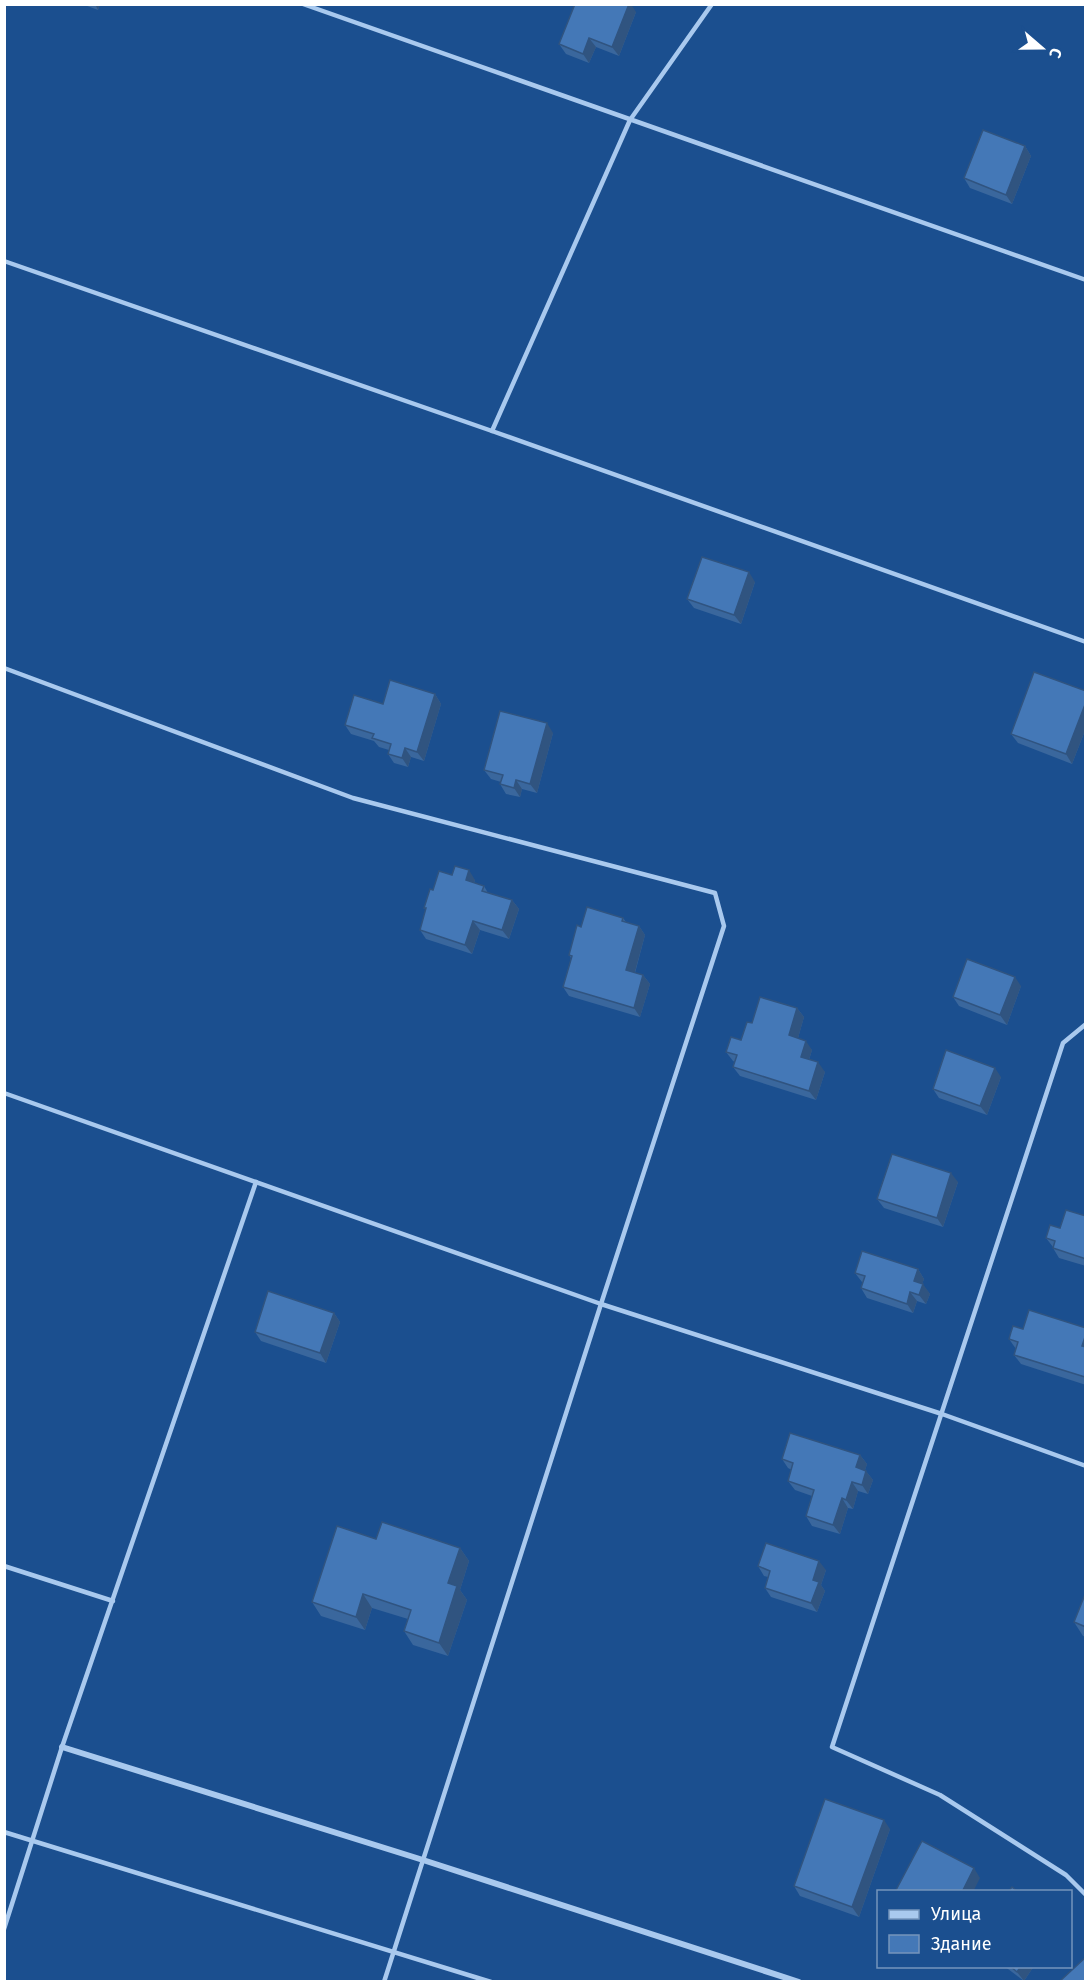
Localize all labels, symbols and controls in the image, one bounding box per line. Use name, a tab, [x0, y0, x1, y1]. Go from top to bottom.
north arrow	[1012, 18, 1072, 78]
text: С	[1045, 45, 1066, 61]
legend	[877, 1890, 1072, 1968]
text: Улица	[931, 1903, 981, 1925]
text: Здание	[931, 1933, 992, 1955]

